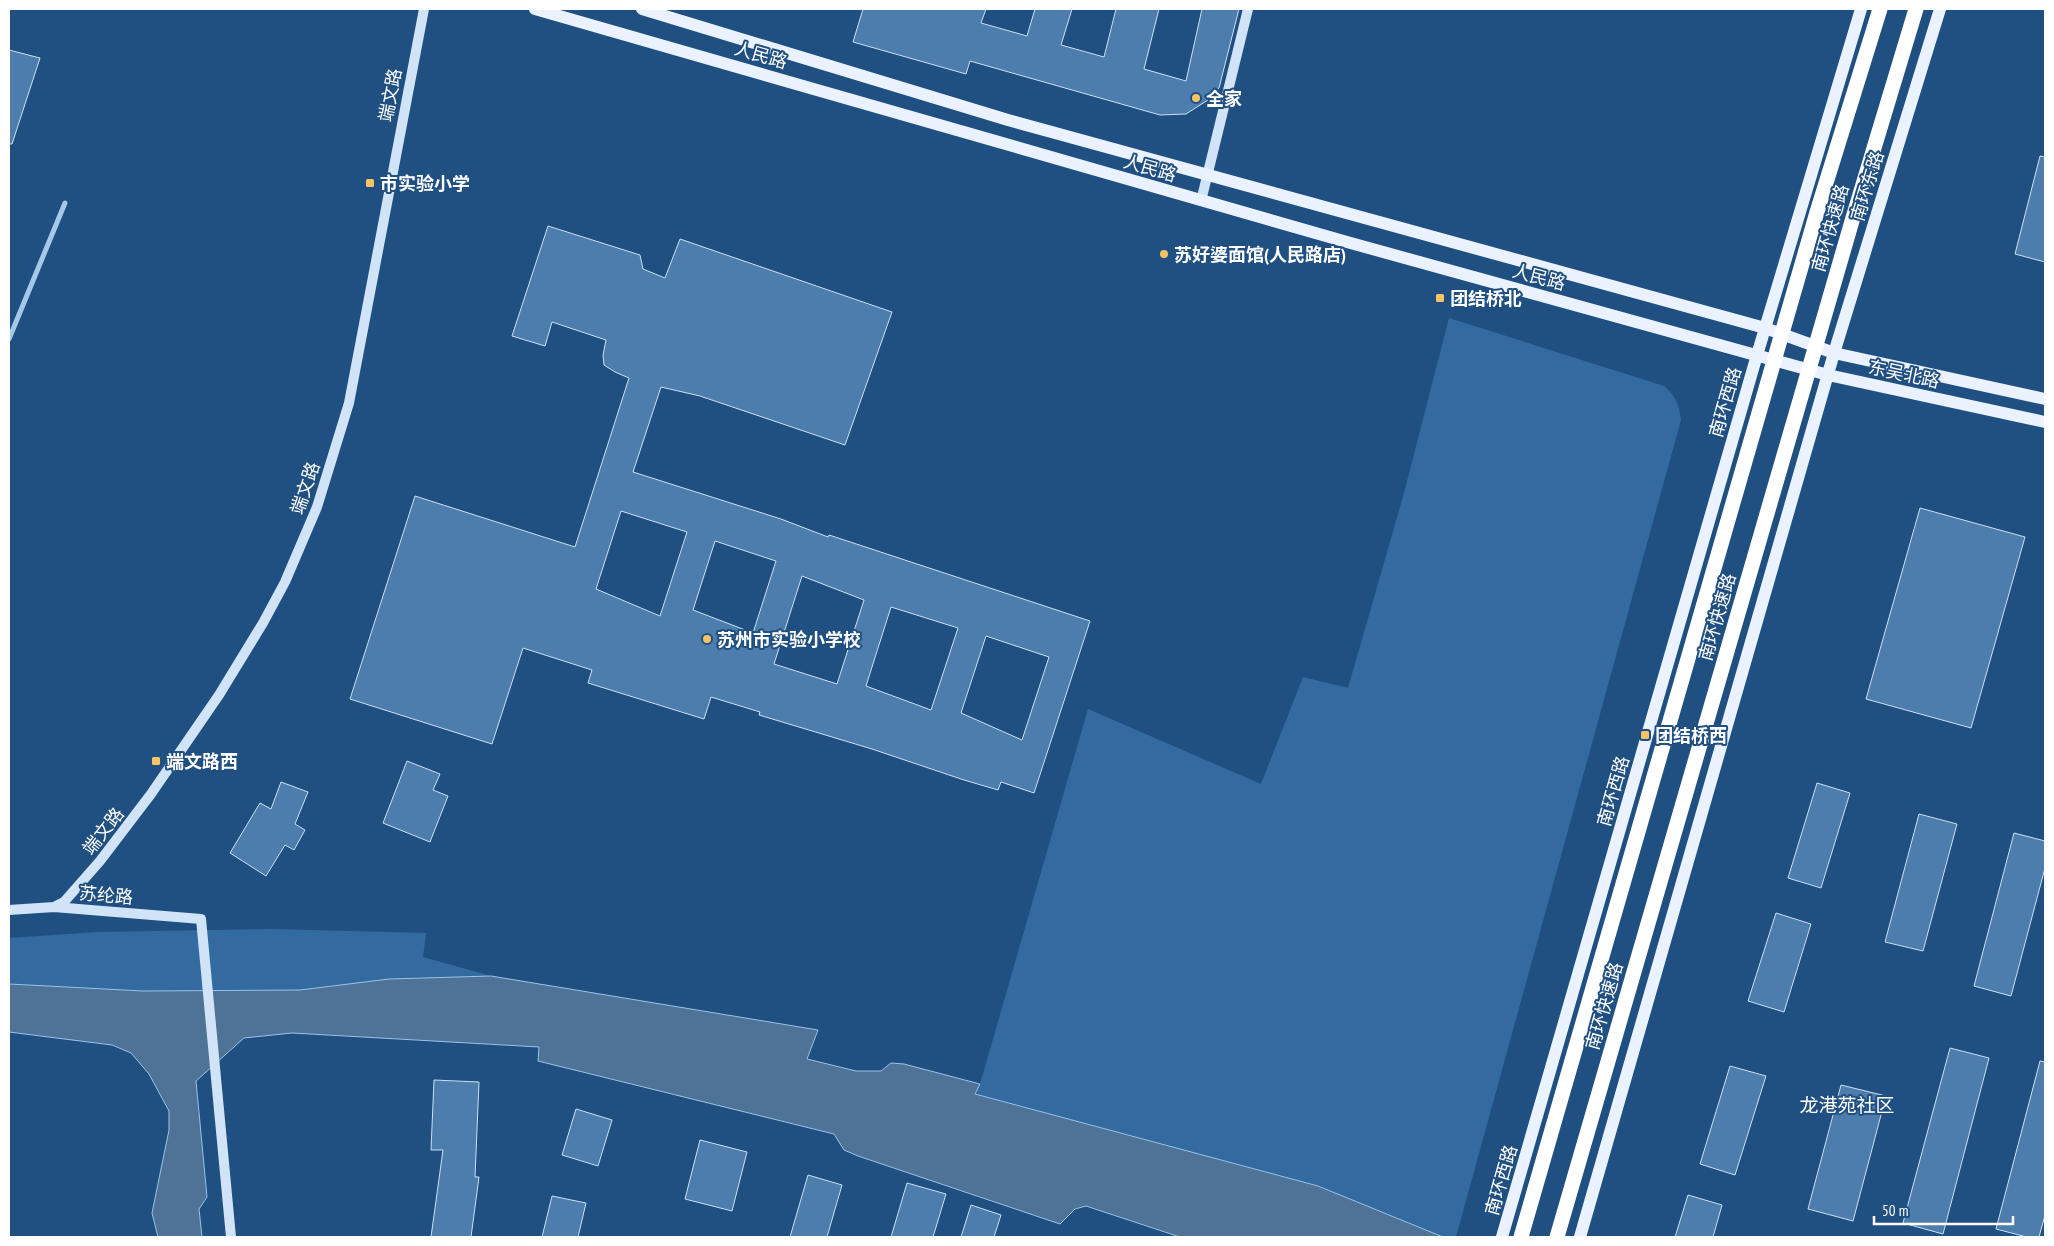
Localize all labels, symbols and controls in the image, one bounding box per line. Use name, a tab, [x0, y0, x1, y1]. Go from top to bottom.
street label: 人民路	[732, 37, 790, 73]
street label: 端文路	[374, 66, 406, 124]
place label: 全家	[1206, 87, 1242, 110]
marker: 全家	[1190, 92, 1202, 104]
street label: 南环东路	[1845, 148, 1889, 224]
street label: 人民路	[1121, 150, 1179, 186]
place label: 市实验小学	[380, 172, 470, 195]
marker: 市实验小学	[364, 177, 376, 189]
street label: 南环快速路	[1807, 182, 1853, 274]
place label: 苏好婆面馆(人民路店)	[1174, 243, 1346, 266]
marker: 苏好婆面馆(人民路店)	[1158, 248, 1170, 260]
street label: 人民路	[1510, 259, 1568, 295]
place label: 团结桥北	[1450, 287, 1522, 310]
marker: 团结桥北	[1434, 292, 1446, 304]
street label: 东吴北路	[1866, 355, 1942, 393]
street label: 南环西路	[1704, 364, 1746, 440]
street label: 端文路	[285, 459, 325, 517]
street label: 南环快速路	[1694, 571, 1740, 663]
place label: 苏州市实验小学校	[717, 628, 861, 651]
marker: 苏州市实验小学校	[701, 633, 713, 645]
place label: 团结桥西	[1655, 724, 1727, 747]
marker: 团结桥西	[1639, 729, 1651, 741]
place label: 端文路西	[166, 750, 238, 773]
street label: 南环西路	[1592, 753, 1634, 829]
marker: 端文路西	[150, 755, 162, 767]
street label: 端文路	[77, 803, 129, 859]
street label: 苏纶路	[78, 881, 134, 909]
street label: 南环快速路	[1581, 960, 1627, 1052]
district label: 龙港苑社区	[1799, 1093, 1895, 1117]
street label: 南环西路	[1480, 1142, 1522, 1218]
scale bar	[1874, 1194, 2013, 1226]
text: 50 m	[1882, 1201, 1908, 1220]

